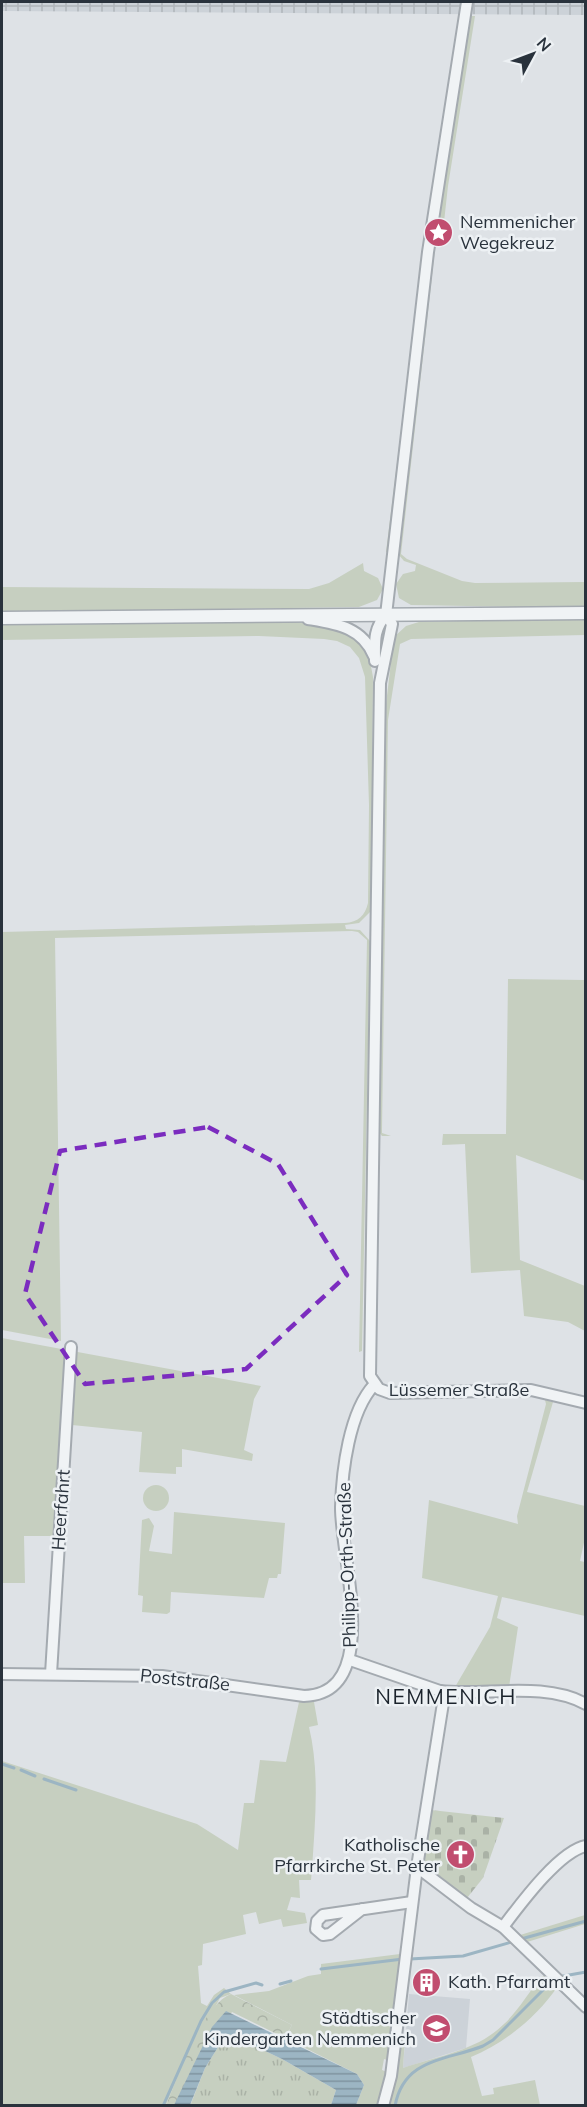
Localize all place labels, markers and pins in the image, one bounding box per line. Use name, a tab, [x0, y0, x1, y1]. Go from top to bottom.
place label: Nemmenicher Wegekreuz	[460, 210, 576, 254]
place icon: Nemmenicher Wegekreuz	[423, 216, 455, 248]
place label: Katholische Pfarrkirche St. Peter	[274, 1833, 440, 1877]
church icon: Katholische Pfarrkirche St. Peter	[445, 1839, 477, 1871]
building icon: Kath. Pfarramt	[411, 1966, 443, 1998]
place label: Kath. Pfarramt	[448, 1970, 570, 1993]
place label: Städtischer Kindergarten Nemmenich	[204, 2006, 416, 2050]
school or university icon: Städtischer Kindergarten Nemmenich	[421, 2012, 453, 2044]

